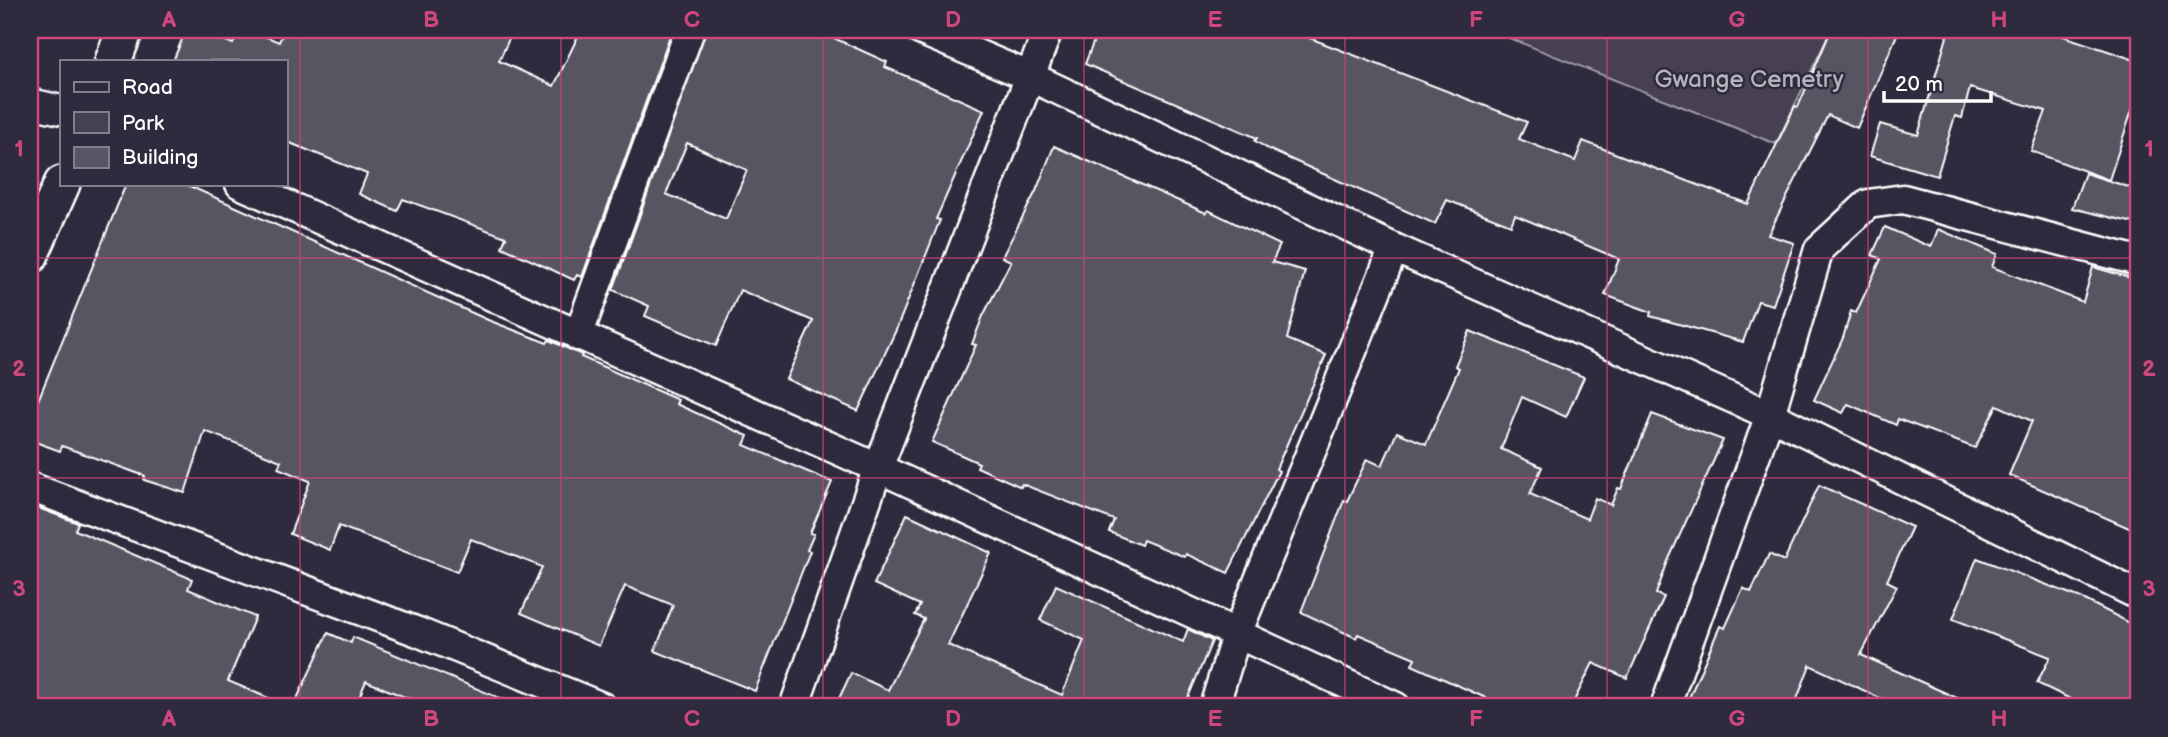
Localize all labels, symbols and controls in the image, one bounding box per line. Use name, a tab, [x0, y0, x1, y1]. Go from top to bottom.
text: A	[161, 6, 177, 34]
text: B	[423, 6, 439, 34]
text: C	[684, 6, 700, 34]
text: D	[945, 6, 961, 34]
text: E	[1208, 6, 1223, 34]
text: F	[1469, 6, 1483, 34]
text: G	[1729, 6, 1746, 34]
text: H	[1990, 6, 2008, 34]
legend	[60, 60, 287, 186]
scale bar	[1884, 60, 1991, 104]
park label: Gwange Cemetry	[1654, 65, 1844, 94]
text: 20 m	[1895, 72, 1943, 97]
text: Road	[122, 75, 173, 100]
text: Park	[122, 111, 165, 136]
text: 1	[14, 135, 24, 163]
text: 1	[2144, 135, 2154, 163]
text: Building	[122, 145, 198, 170]
text: 2	[12, 355, 26, 383]
text: 2	[2142, 355, 2156, 383]
text: 3	[12, 575, 26, 603]
text: 3	[2142, 575, 2156, 603]
text: A	[161, 705, 177, 733]
text: B	[423, 705, 439, 733]
text: C	[684, 705, 700, 733]
text: D	[945, 705, 961, 733]
text: E	[1208, 705, 1223, 733]
text: F	[1469, 705, 1483, 733]
text: G	[1729, 705, 1746, 733]
text: H	[1990, 705, 2008, 733]

